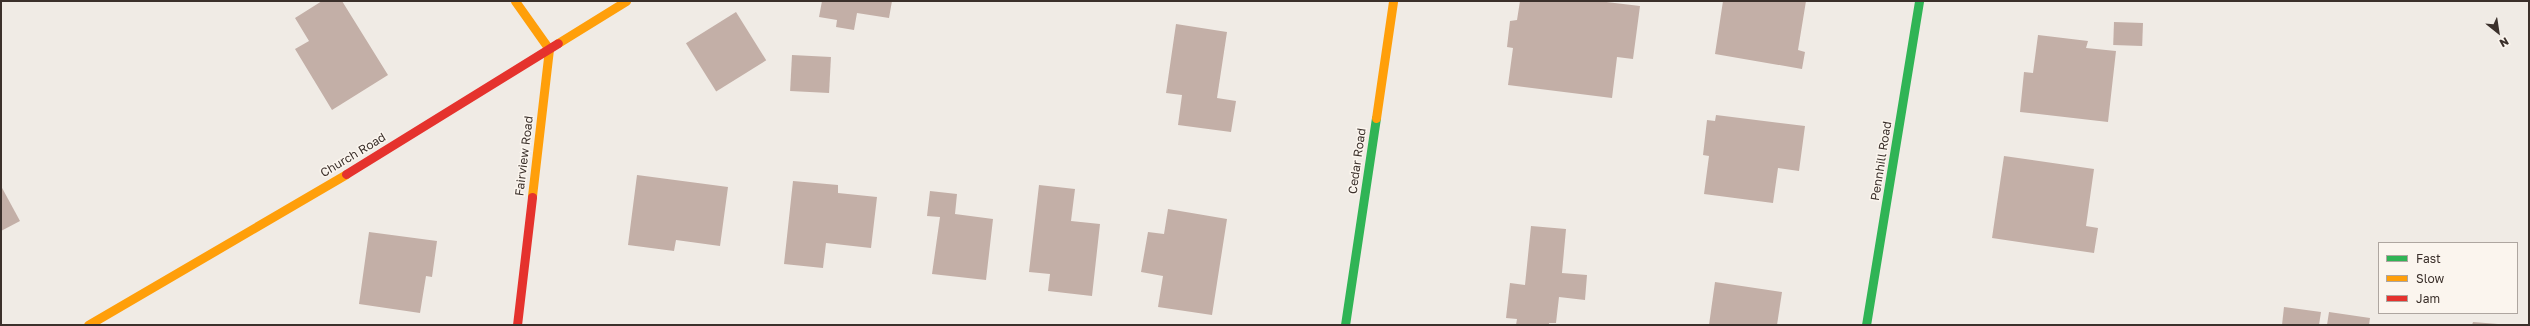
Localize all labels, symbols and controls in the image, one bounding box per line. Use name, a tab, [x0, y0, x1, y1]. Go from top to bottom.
north arrow	[2478, 12, 2518, 52]
text: N	[2497, 35, 2511, 51]
street label: Fairview Road	[512, 115, 536, 197]
street label: Pennhill Road	[1868, 120, 1894, 202]
street label: Cedar Road	[1345, 127, 1369, 195]
street label: Church Road	[318, 130, 388, 180]
legend	[2378, 242, 2518, 314]
text: Fast	[2416, 251, 2441, 266]
text: Slow	[2416, 271, 2444, 286]
text: Jam	[2416, 291, 2440, 306]

